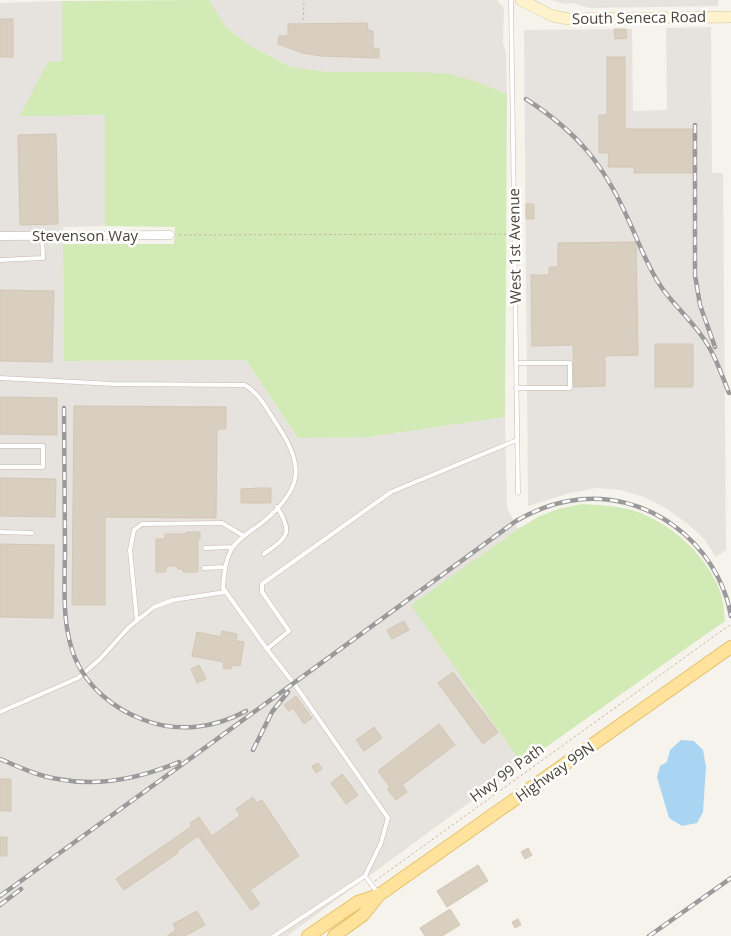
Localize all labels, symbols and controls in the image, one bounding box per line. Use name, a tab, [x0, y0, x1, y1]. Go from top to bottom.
street label: South Seneca Road	[572, 6, 706, 28]
street label: West 1st Avenue	[503, 188, 525, 304]
street label: Stevenson Way	[32, 225, 139, 245]
street label: Highway 99N	[511, 737, 598, 806]
street label: Hwy 99 Path	[465, 739, 548, 806]

